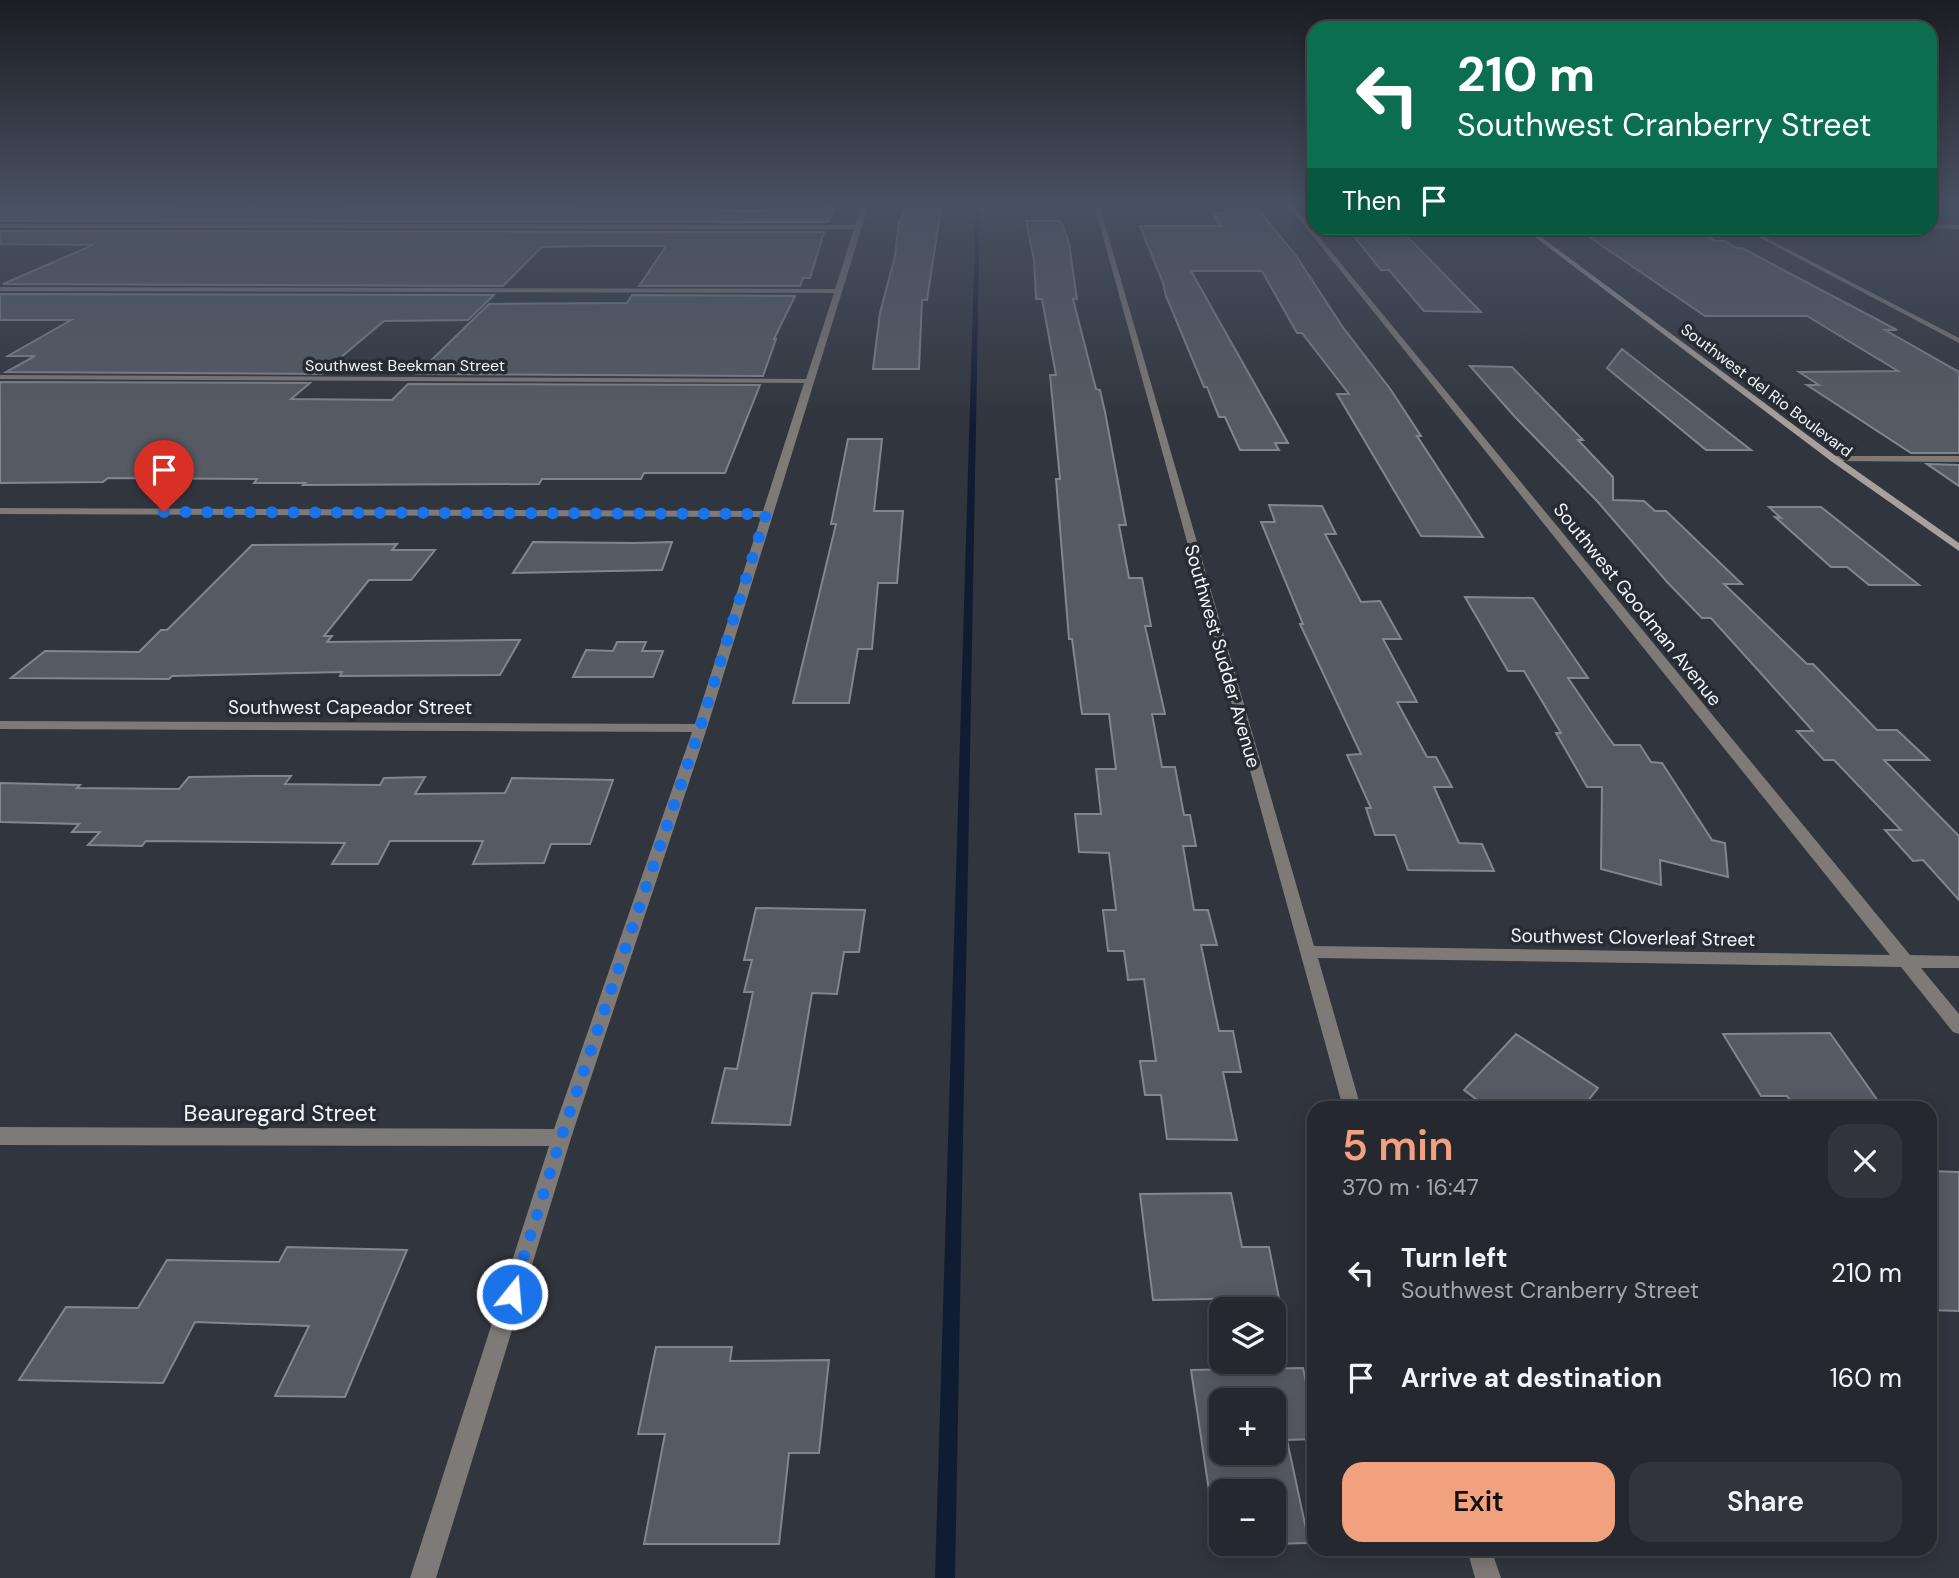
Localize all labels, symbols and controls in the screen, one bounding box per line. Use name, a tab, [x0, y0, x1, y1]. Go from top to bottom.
text: 210 m	[1457, 42, 1595, 106]
icon: left	[1342, 49, 1433, 140]
text: Southwest Cranberry Street	[1457, 104, 1872, 146]
icon: arrive	[1415, 182, 1453, 220]
text: Then	[1342, 184, 1401, 218]
street label: Southwest del Rio Boulevard	[1677, 319, 1857, 462]
street label: Southwest Beekman Street	[305, 355, 505, 376]
pin	[134, 440, 194, 512]
icon: arrive	[145, 451, 183, 489]
street label: Southwest Goodman Avenue	[1548, 497, 1727, 711]
street label: Southwest Sudder Avenue	[1179, 542, 1266, 771]
street label: Southwest Capeador Street	[228, 695, 472, 720]
street label: Southwest Cloverleaf Street	[1510, 923, 1756, 952]
street label: Beauregard Street	[184, 1098, 376, 1128]
text: 5 min	[1342, 1118, 1454, 1173]
button: close	[1828, 1124, 1902, 1198]
text: 370 m · 16:47	[1342, 1172, 1479, 1202]
text: Turn left	[1401, 1241, 1508, 1275]
icon: left	[1342, 1254, 1380, 1292]
text: 210 m	[1831, 1256, 1902, 1290]
position arrow	[475, 1257, 549, 1331]
text: Southwest Cranberry Street	[1401, 1275, 1699, 1305]
map controls	[1209, 1297, 1286, 1556]
button: layers	[1209, 1297, 1286, 1374]
icon: arrive	[1342, 1359, 1380, 1397]
text: Arrive at destination	[1401, 1361, 1662, 1395]
text: 160 m	[1830, 1361, 1902, 1395]
button: +	[1209, 1388, 1286, 1465]
button: Exit	[1342, 1462, 1615, 1542]
button: Share	[1629, 1462, 1902, 1542]
button: −	[1209, 1479, 1286, 1556]

